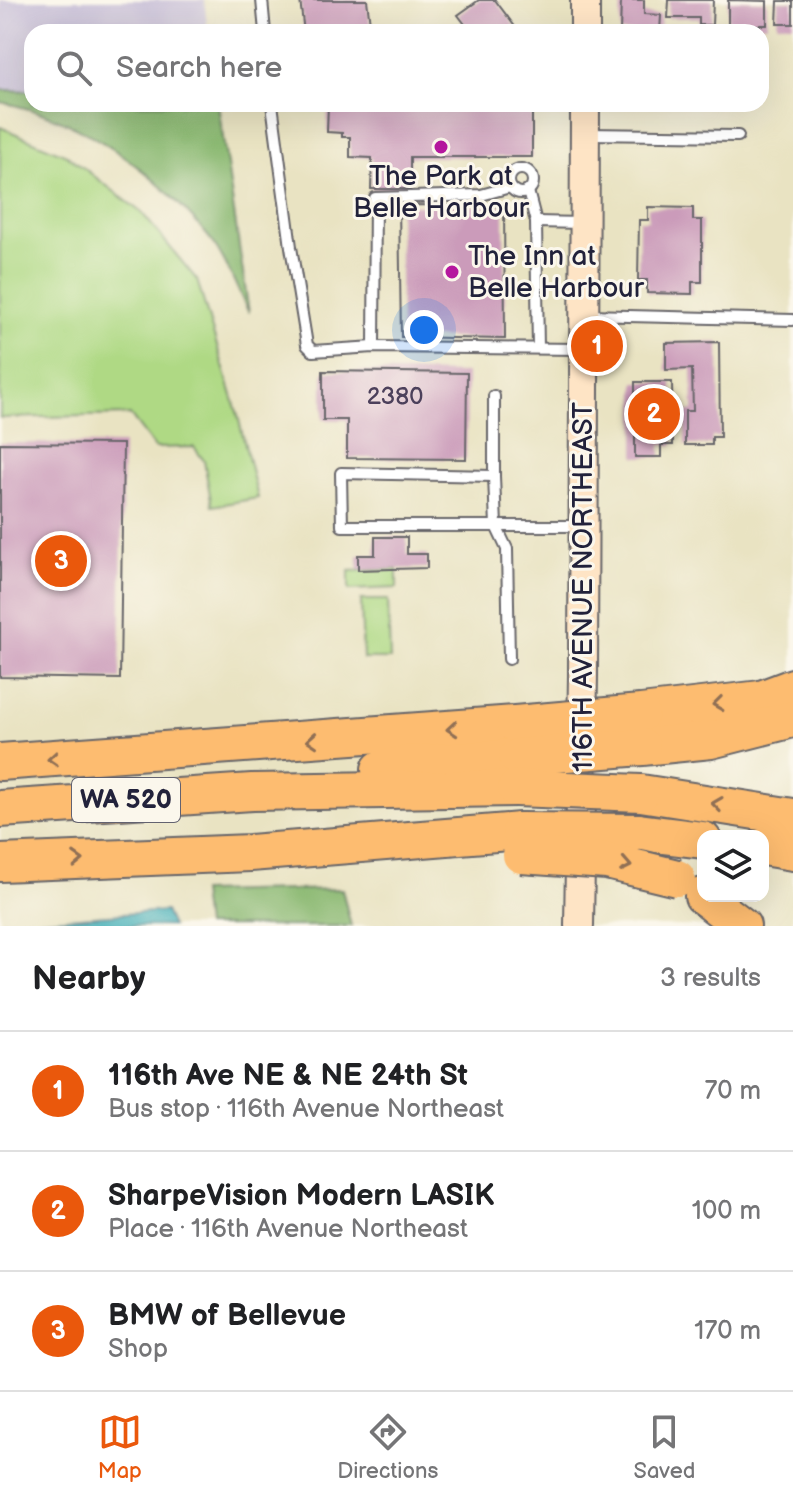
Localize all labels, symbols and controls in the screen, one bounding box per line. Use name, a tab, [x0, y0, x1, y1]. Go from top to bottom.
search box	[24, 24, 769, 112]
icon: search	[52, 46, 96, 90]
text: Search here	[116, 50, 282, 86]
marker: The Park at Belle Harbour	[432, 138, 450, 156]
place label: The Park at Belle Harbour	[353, 160, 530, 225]
place label: The Inn at Belle Harbour	[468, 240, 645, 305]
marker: The Inn at Belle Harbour	[443, 263, 461, 281]
your location	[404, 310, 444, 350]
pin: 1	[571, 316, 623, 376]
house number: 2380	[367, 382, 423, 411]
pin: 2	[628, 384, 680, 444]
street label: 116TH AVENUE NORTHEAST	[567, 402, 600, 772]
pin: 3	[35, 531, 87, 591]
one-way arrow	[711, 696, 724, 713]
one-way arrow	[445, 720, 458, 737]
one-way arrow	[305, 731, 318, 748]
one-way arrow	[46, 750, 59, 767]
road number: WA 520	[72, 778, 180, 822]
one-way arrow	[710, 796, 724, 813]
map controls	[697, 830, 769, 902]
button: layers	[697, 830, 769, 902]
one-way arrow	[72, 852, 85, 869]
one-way arrow	[620, 855, 633, 872]
text: Nearby	[32, 958, 146, 999]
text: 3 results	[660, 963, 761, 994]
text: 116th Ave NE & NE 24th St	[108, 1058, 468, 1094]
text: 1	[53, 1076, 63, 1107]
text: 70 m	[704, 1076, 761, 1107]
text: Bus stop · 116th Avenue Northeast	[108, 1094, 504, 1125]
text: SharpeVision Modern LASIK	[108, 1178, 495, 1214]
text: 2	[50, 1196, 66, 1227]
text: 100 m	[692, 1196, 761, 1227]
text: Place · 116th Avenue Northeast	[108, 1214, 468, 1245]
text: BMW of Bellevue	[108, 1298, 346, 1334]
text: 3	[50, 1316, 66, 1347]
text: 170 m	[694, 1316, 761, 1347]
text: Shop	[108, 1334, 168, 1365]
tab: Map	[98, 1410, 142, 1485]
tab: Directions	[337, 1410, 438, 1485]
tab: Saved	[634, 1410, 695, 1485]

